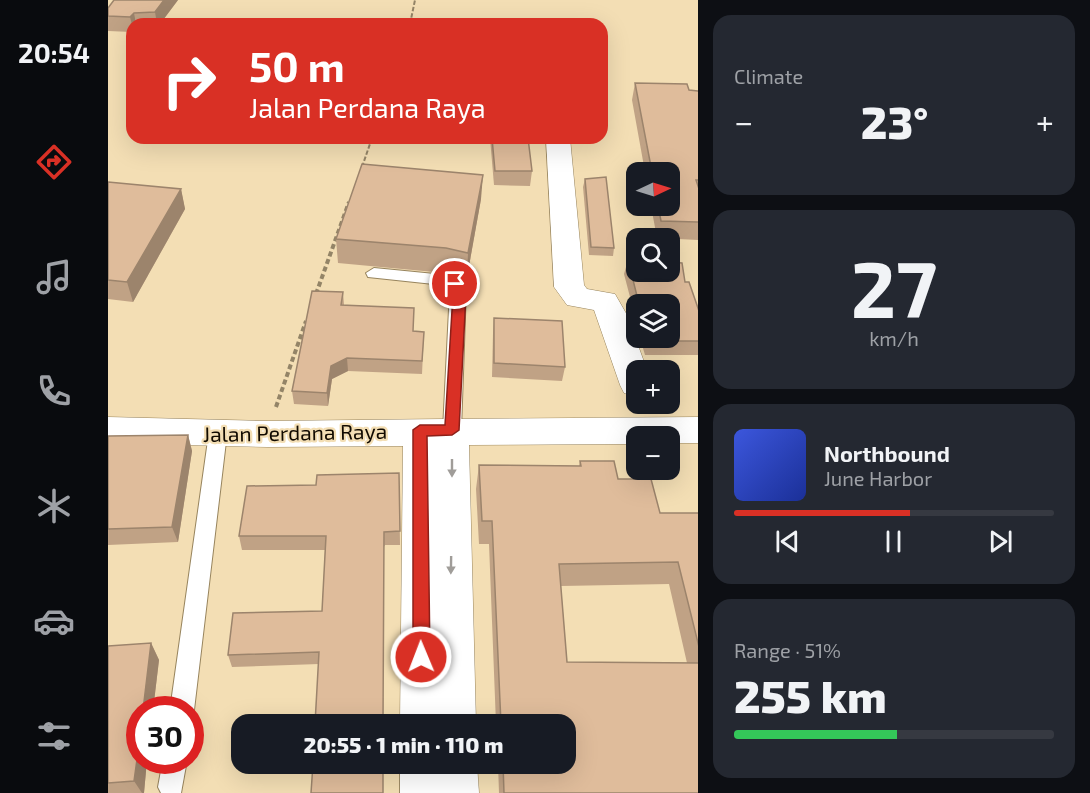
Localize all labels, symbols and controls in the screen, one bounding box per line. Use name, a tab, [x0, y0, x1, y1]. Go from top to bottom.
text: 20:54	[18, 36, 90, 68]
text: 50 m	[249, 40, 345, 90]
icon: right	[150, 42, 228, 120]
text: Climate	[734, 64, 803, 88]
text: Jalan Perdana Raya	[249, 91, 486, 123]
text: 23°	[861, 94, 928, 148]
text: −	[734, 101, 753, 141]
text: +	[1036, 101, 1054, 141]
icon: directions	[33, 141, 75, 183]
north arrow	[626, 162, 680, 216]
map controls	[626, 162, 680, 480]
button: search	[626, 228, 680, 282]
text: 27	[851, 240, 937, 334]
icon: music	[33, 256, 75, 298]
pin	[429, 258, 480, 309]
icon: arrive	[438, 267, 471, 300]
button: layers	[626, 294, 680, 348]
text: km/h	[869, 326, 919, 350]
button: +	[626, 360, 680, 414]
icon: phone	[33, 370, 75, 412]
street label: Jalan Perdana Raya	[203, 418, 387, 446]
button: −	[626, 426, 680, 480]
text: Northbound	[824, 440, 950, 466]
one-way arrow	[447, 459, 457, 478]
text: June Harbor	[824, 466, 932, 490]
icon: climate	[33, 485, 75, 527]
icon: previous	[771, 525, 804, 558]
icon: pause	[877, 525, 910, 558]
icon: next	[984, 525, 1017, 558]
one-way arrow	[446, 555, 456, 574]
icon: car	[33, 600, 75, 642]
position arrow	[389, 625, 453, 689]
text: Range · 51%	[734, 638, 841, 662]
text: 255 km	[734, 668, 887, 722]
speed limit sign: 30	[126, 696, 204, 774]
icon: filters	[33, 715, 75, 757]
text: 20:55 · 1 min · 110 m	[304, 731, 503, 757]

